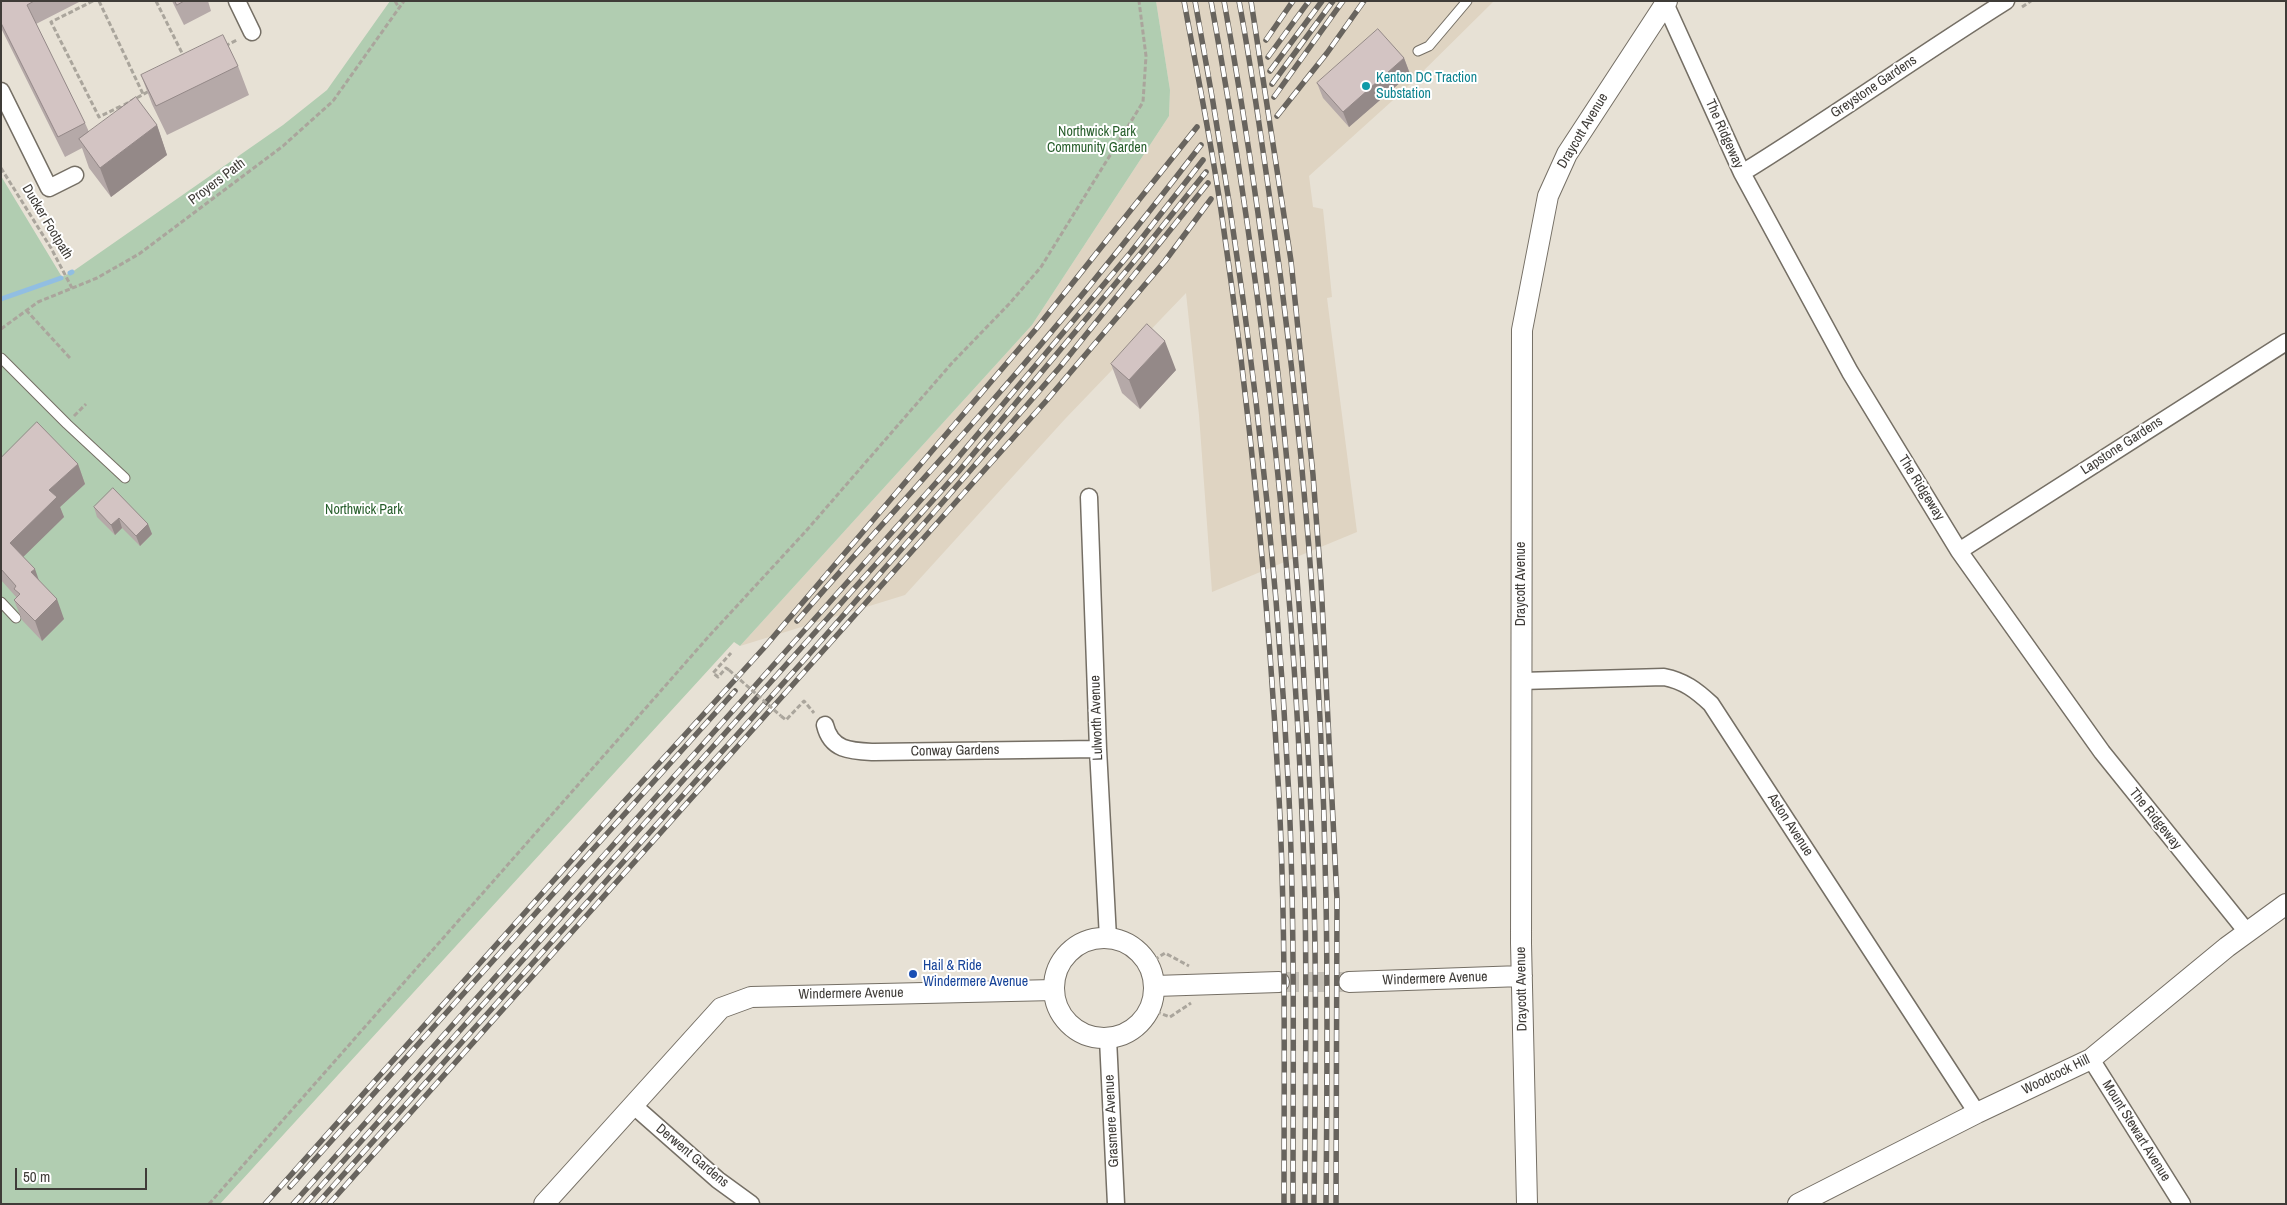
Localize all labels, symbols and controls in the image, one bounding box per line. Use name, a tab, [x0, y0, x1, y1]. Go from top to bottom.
street label: Greystone Gardens	[1828, 52, 1920, 122]
place label: Kenton DC Traction Substation	[1376, 70, 1477, 102]
marker: Kenton DC Traction Substation	[1360, 80, 1372, 92]
street label: Draycott Avenue	[1554, 90, 1612, 172]
street label: The Ridgeway	[1701, 97, 1747, 171]
park label: Northwick Park Community Garden	[1047, 124, 1147, 156]
street label: Proyers Path	[185, 155, 249, 209]
street label: Ducker Footpath	[18, 182, 76, 262]
street label: Lapstone Gardens	[2078, 413, 2166, 479]
street label: The Ridgeway	[1894, 452, 1948, 524]
park label: Northwick Park	[325, 502, 403, 518]
street label: Draycott Avenue	[1513, 542, 1529, 626]
street label: Lulworth Avenue	[1087, 675, 1107, 761]
street label: Conway Gardens	[911, 742, 999, 760]
street label: The Ridgeway	[2125, 785, 2185, 853]
street label: Aston Avenue	[1764, 791, 1816, 859]
street label: Draycott Avenue	[1513, 947, 1531, 1031]
place label: Hail & Ride Windermere Avenue	[923, 958, 1028, 990]
marker: Hail & Ride Windermere Avenue	[907, 968, 919, 980]
street label: Windermere Avenue	[1382, 969, 1488, 989]
street label: Windermere Avenue	[798, 985, 904, 1003]
street label: Woodcock Hill	[2019, 1051, 2093, 1099]
street label: Grasmere Avenue	[1101, 1074, 1123, 1168]
street label: Mount Stewart Avenue	[2098, 1077, 2174, 1185]
street label: Derwent Gardens	[652, 1121, 732, 1191]
scale bar	[18, 1158, 150, 1190]
text: 50 m	[23, 1166, 50, 1187]

